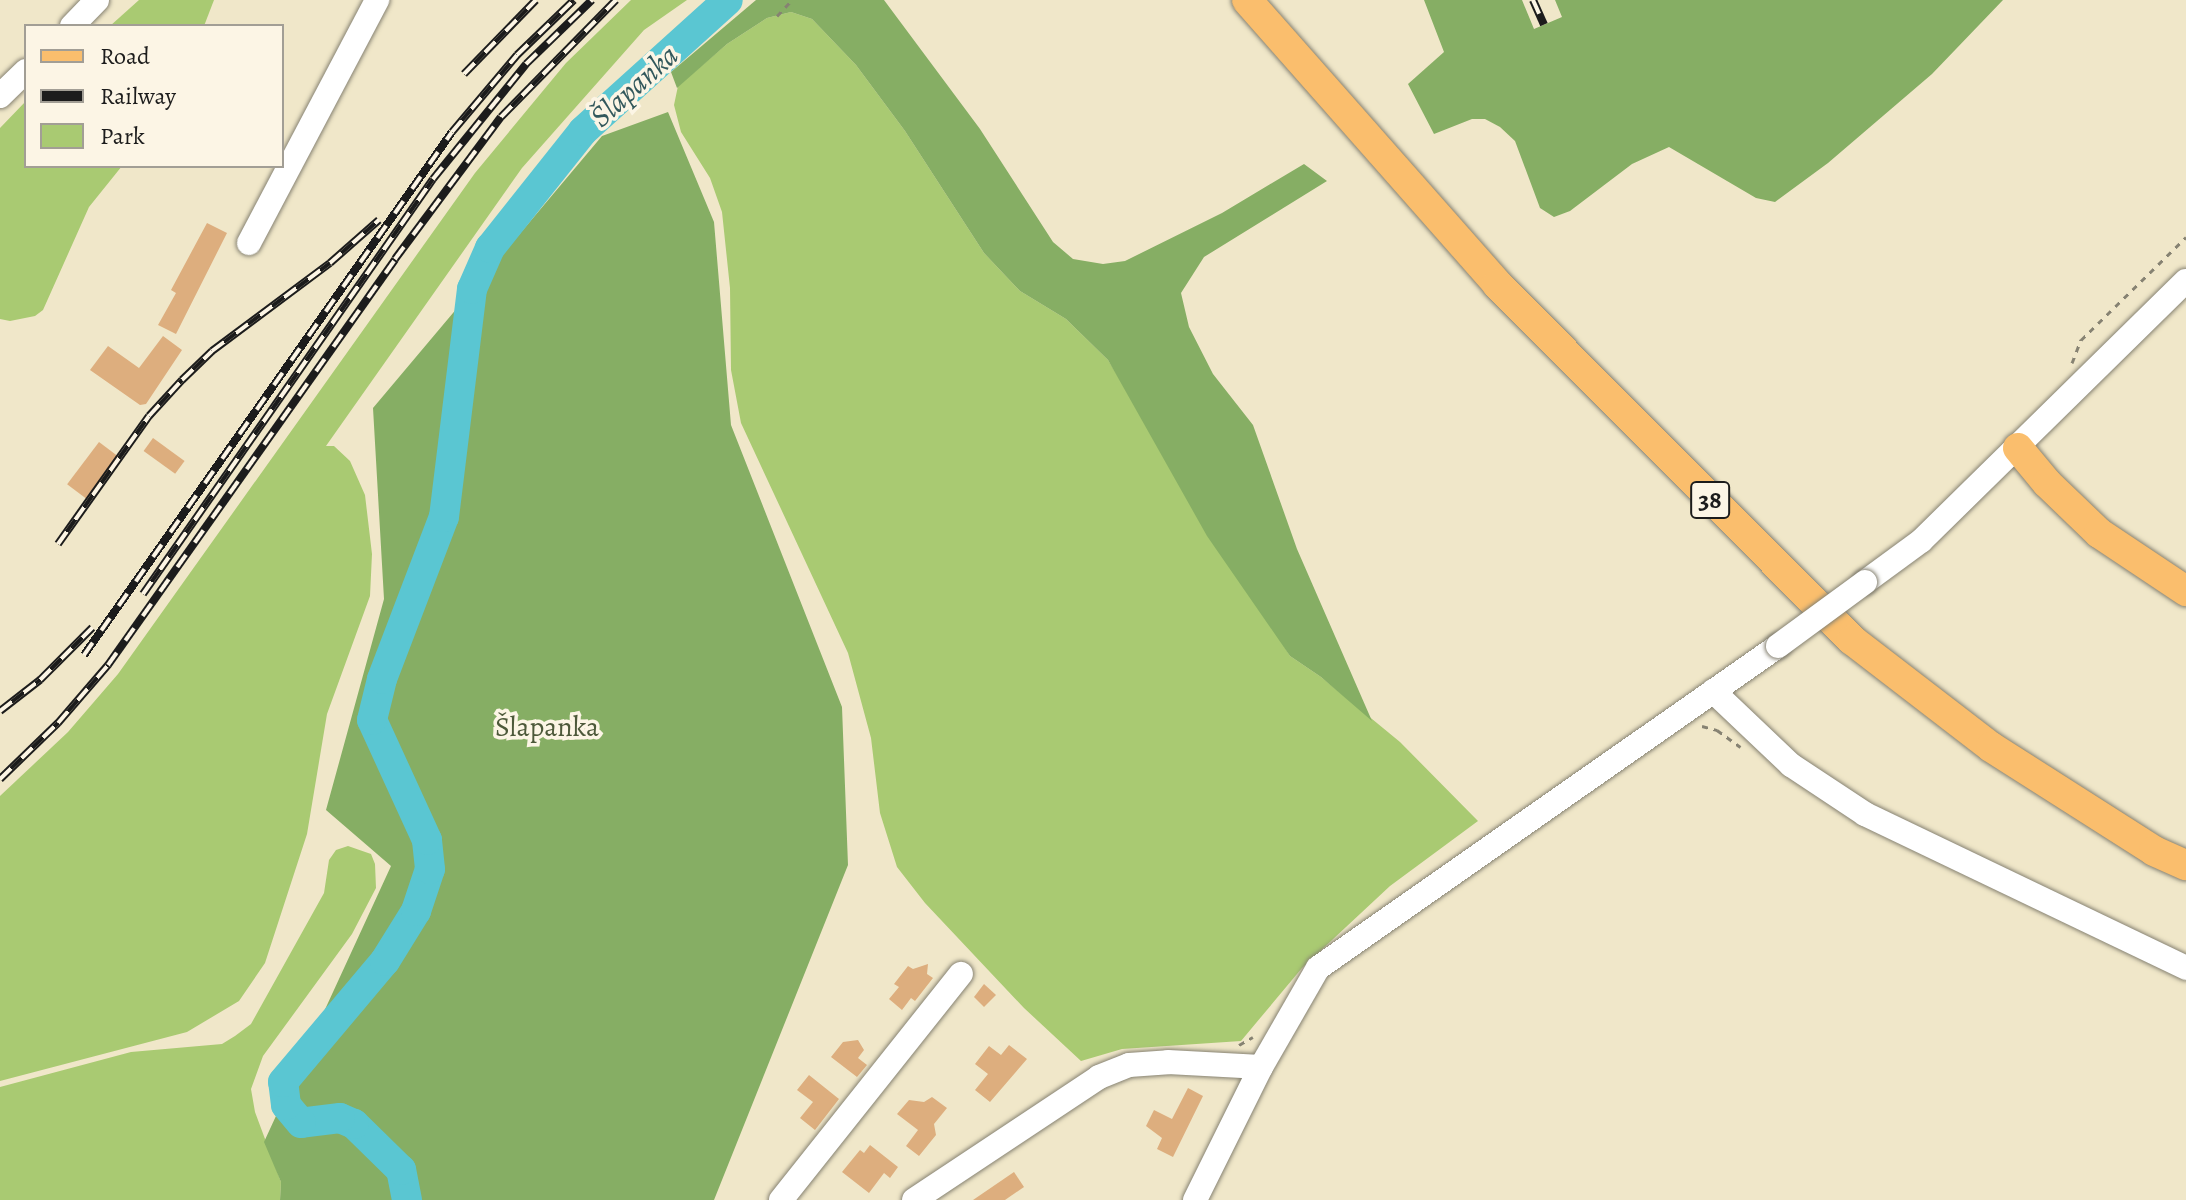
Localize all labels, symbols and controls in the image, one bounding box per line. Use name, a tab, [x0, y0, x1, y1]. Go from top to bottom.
legend	[24, 24, 284, 168]
water label: Šlapanka	[583, 37, 685, 135]
text: Road	[100, 40, 150, 72]
text: Railway	[100, 80, 176, 112]
text: Park	[100, 120, 145, 152]
road number: 38	[1690, 478, 1730, 522]
park label: Šlapanka	[495, 710, 599, 744]

